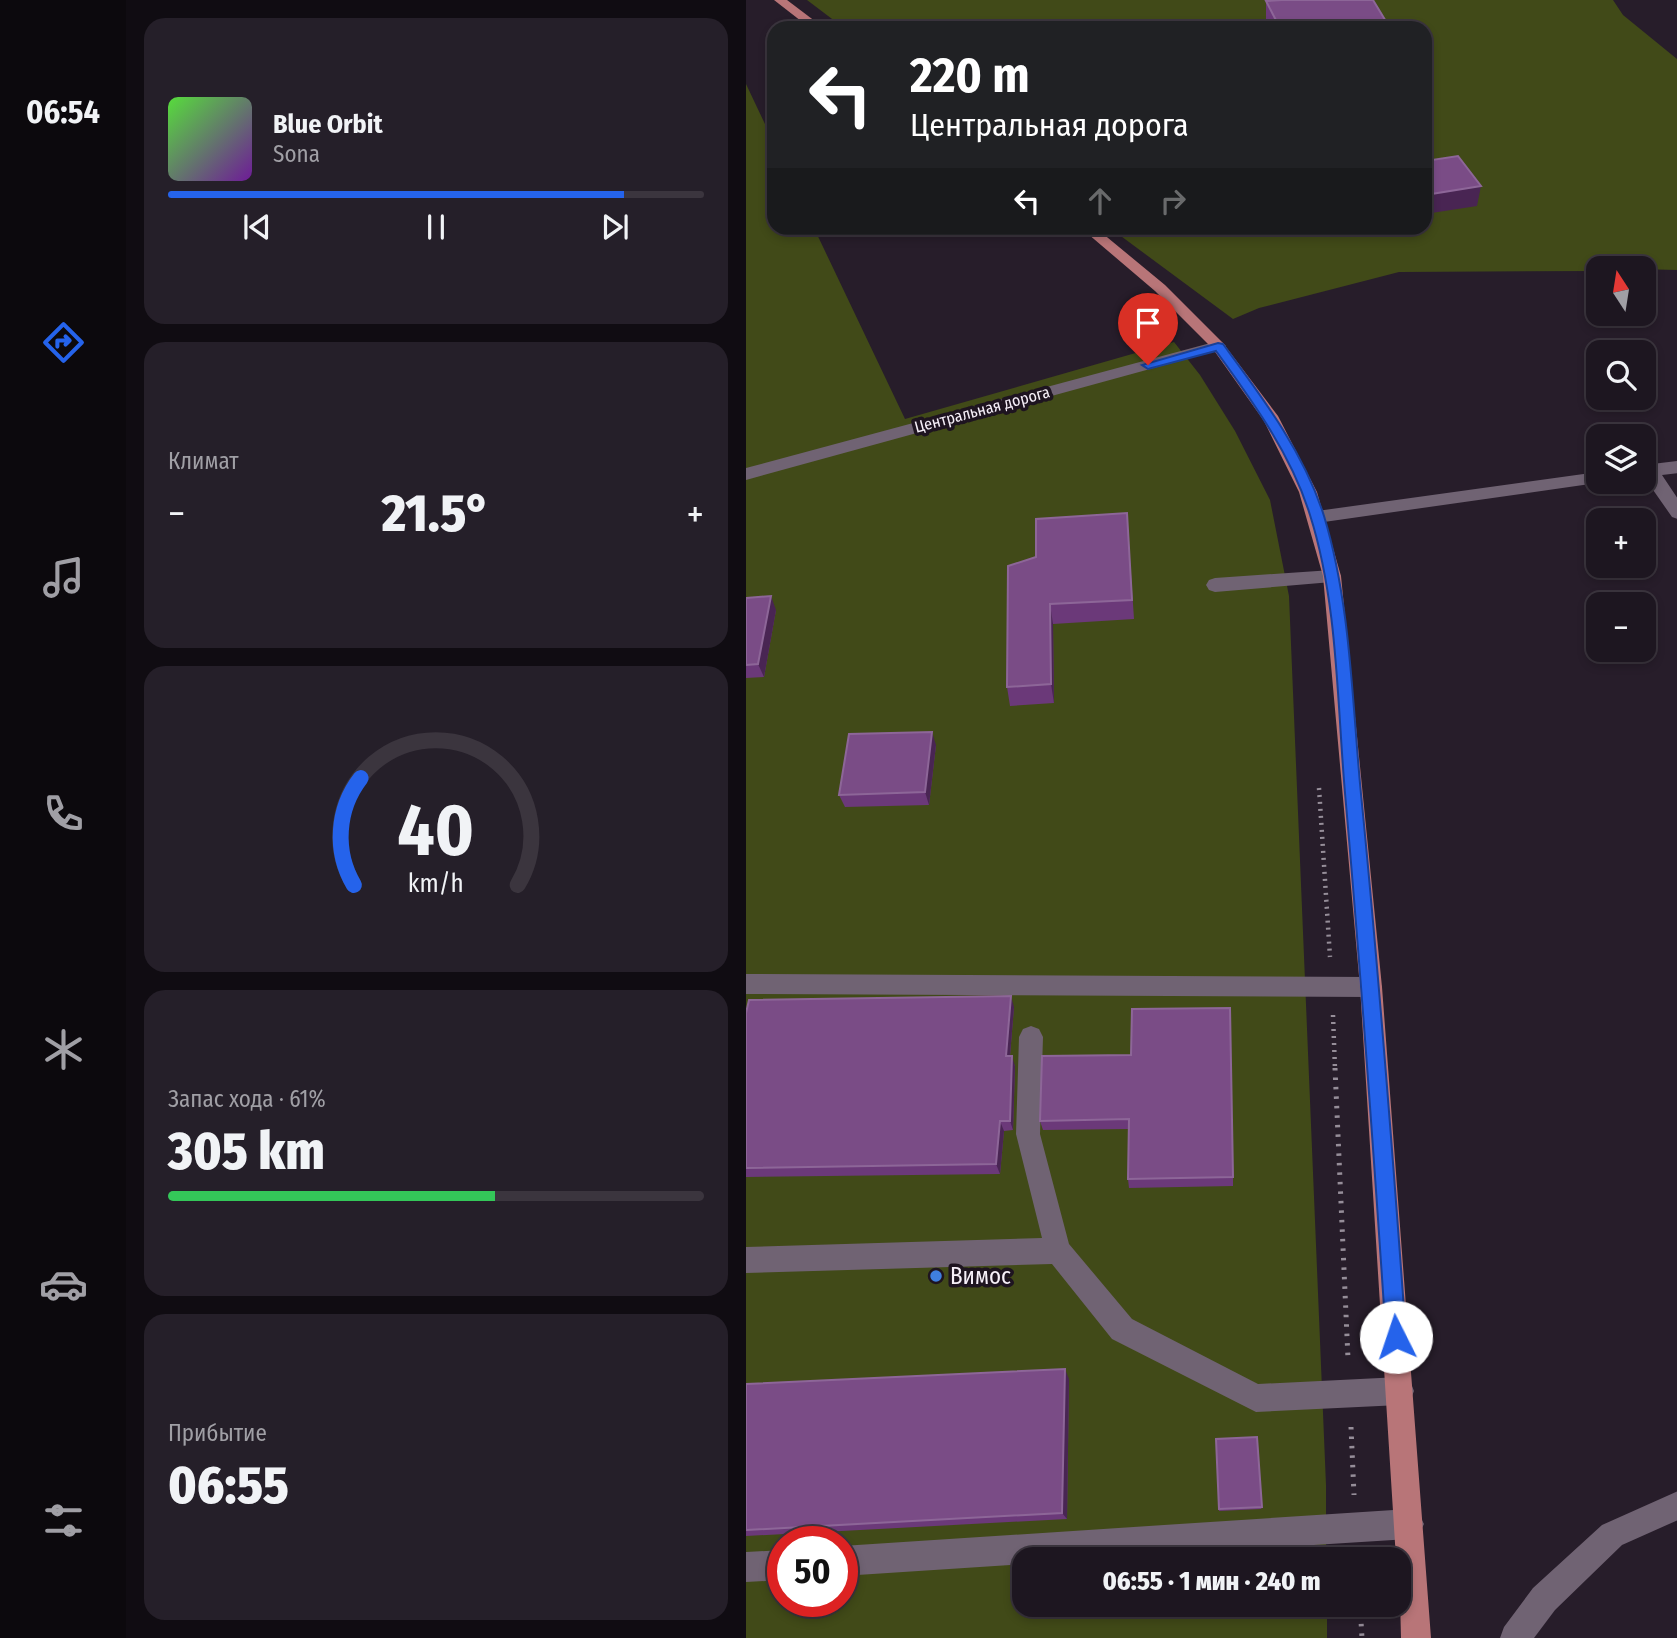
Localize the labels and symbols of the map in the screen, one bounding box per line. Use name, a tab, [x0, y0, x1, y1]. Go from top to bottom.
north arrow	[1586, 256, 1656, 326]
pin	[1118, 293, 1178, 365]
street label: Центральная дорога	[912, 382, 1052, 437]
place label: Вимос	[950, 1262, 1011, 1290]
marker: Вимос	[928, 1268, 944, 1284]
position arrow	[1359, 1300, 1433, 1374]
speed limit sign: 50	[767, 1526, 858, 1617]

